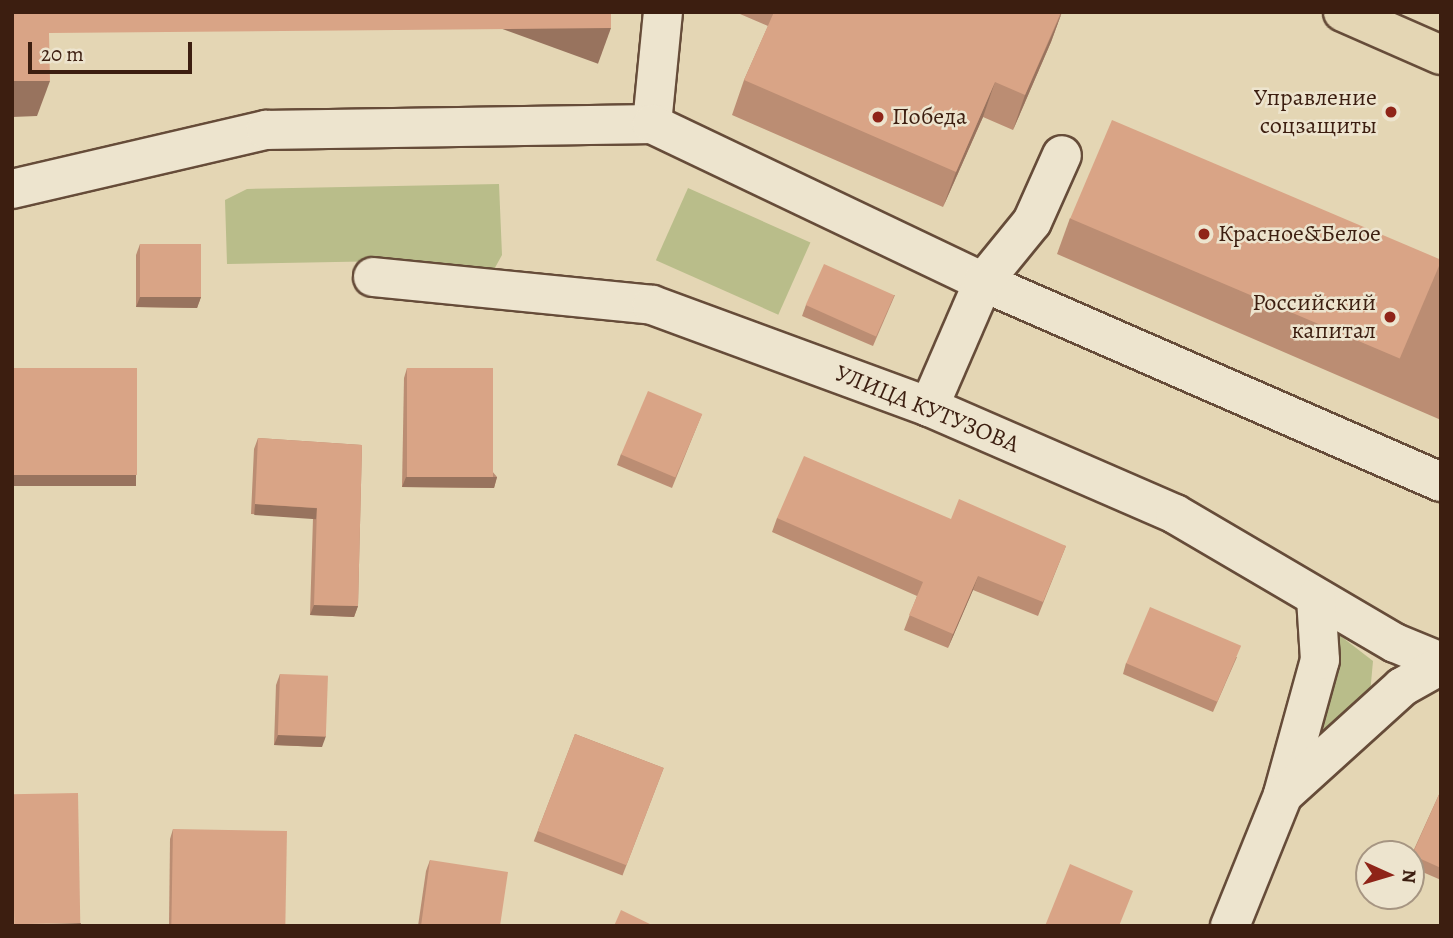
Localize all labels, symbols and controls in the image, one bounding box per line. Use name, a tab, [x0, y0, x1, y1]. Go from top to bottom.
scale bar	[32, 28, 196, 72]
text: 20 m	[41, 40, 84, 68]
place label: Управление соцзащиты	[1254, 84, 1377, 140]
place label: Победа	[892, 103, 967, 131]
marker: Управление соцзащиты	[1383, 104, 1399, 120]
marker: Победа	[870, 109, 886, 125]
place label: Красное&Белое	[1218, 220, 1381, 248]
marker: Красное&Белое	[1196, 226, 1212, 242]
place label: Российский капитал	[1252, 289, 1376, 345]
marker: Российский капитал	[1382, 309, 1398, 325]
street label: УЛИЦА КУТУЗОВА	[831, 359, 1023, 459]
north arrow	[1355, 840, 1425, 910]
text: N	[1396, 869, 1422, 884]

